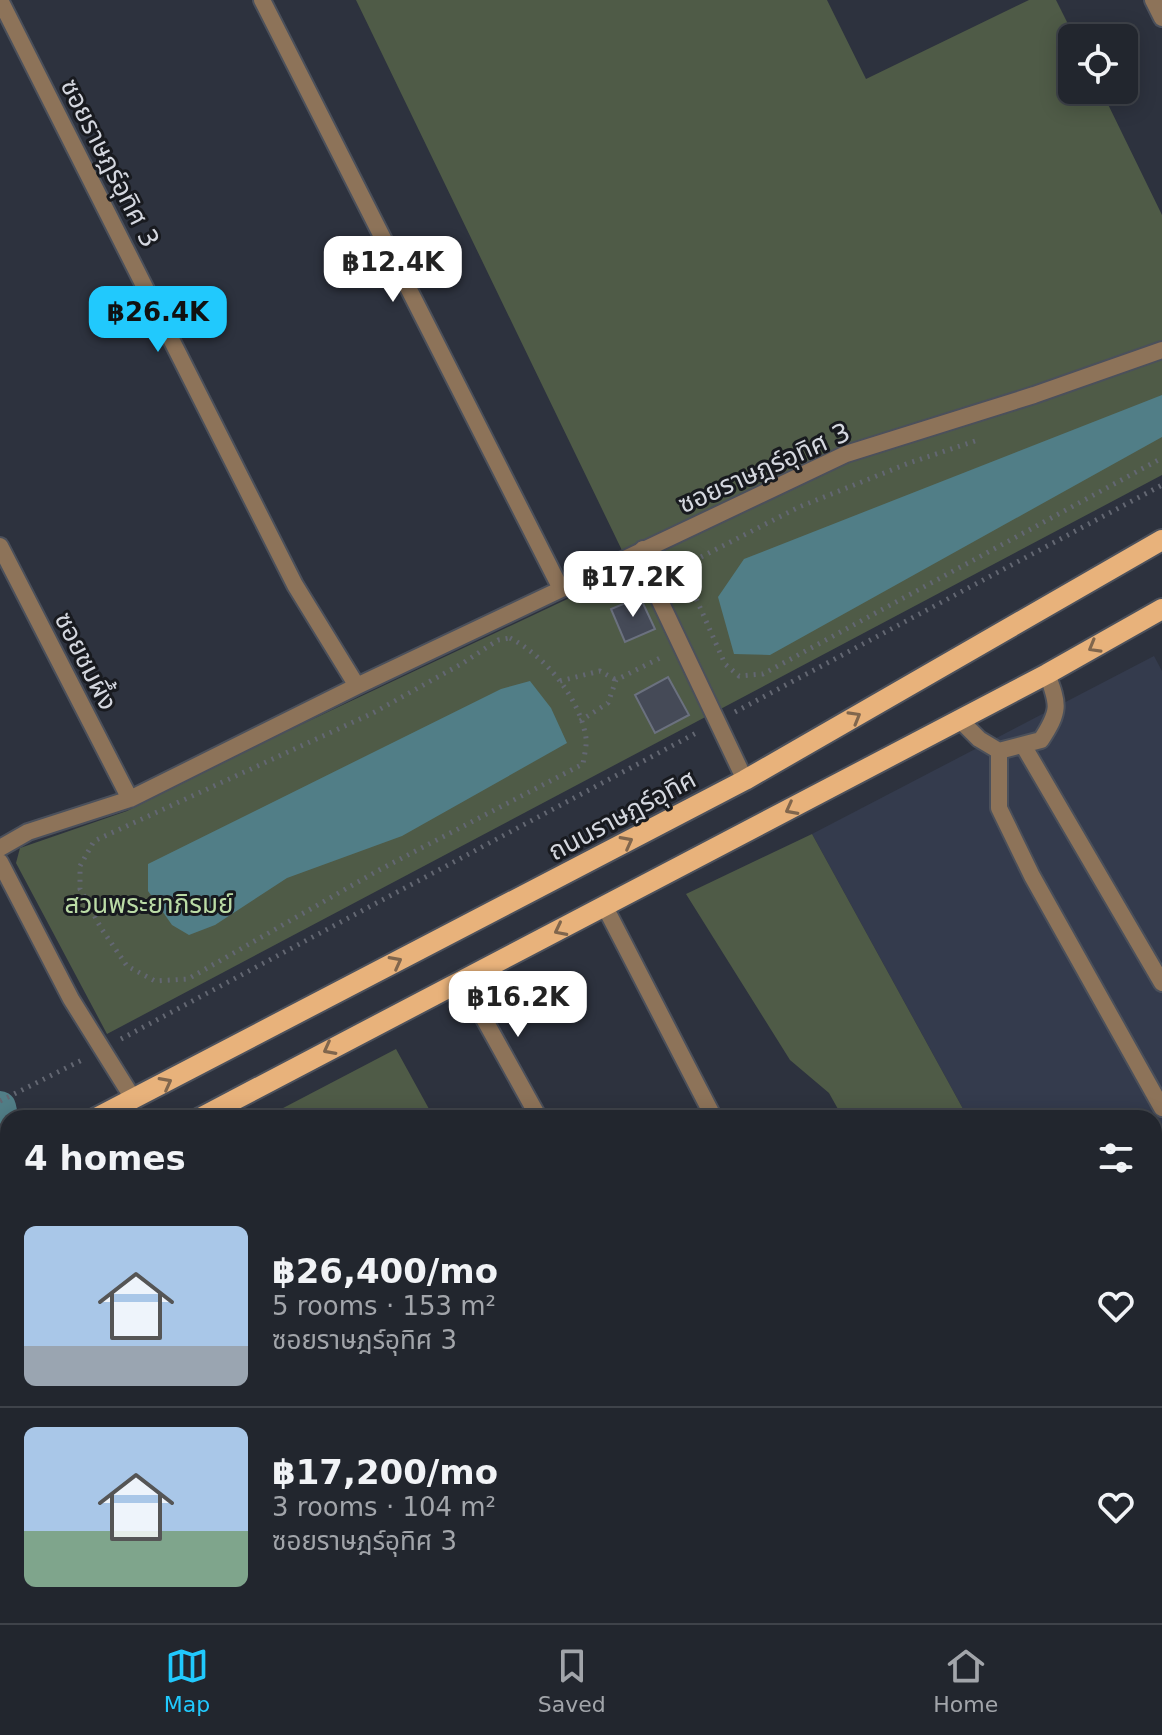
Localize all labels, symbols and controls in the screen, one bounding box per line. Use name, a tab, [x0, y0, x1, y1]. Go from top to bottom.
map controls	[1058, 24, 1138, 104]
button: locate	[1058, 24, 1138, 104]
street label: ซอยราษฎร์อุทิศ 3	[54, 74, 165, 253]
pin: ฿12.4K	[328, 236, 458, 304]
text: ฿12.4K	[342, 247, 444, 277]
pin: ฿26.4K	[93, 286, 223, 354]
text: ฿26.4K	[107, 297, 209, 327]
street label: ซอยราษฎร์อุทิศ 3	[673, 417, 855, 520]
pin: ฿17.2K	[568, 551, 698, 619]
text: ฿17.2K	[582, 562, 684, 592]
street label: ซอยชมผึ้ง	[49, 606, 126, 715]
one-way arrow	[1088, 637, 1103, 653]
one-way arrow	[846, 711, 861, 727]
street label: ถนนราษฎร์อุทิศ	[543, 764, 701, 867]
one-way arrow	[784, 800, 799, 815]
one-way arrow	[618, 836, 633, 851]
park label: สวนพระยาภิรมย์	[65, 889, 234, 919]
one-way arrow	[554, 920, 569, 935]
one-way arrow	[388, 957, 403, 972]
pin: ฿16.2K	[453, 971, 583, 1039]
text: ฿16.2K	[467, 982, 569, 1012]
one-way arrow	[323, 1040, 338, 1055]
one-way arrow	[158, 1077, 172, 1092]
icon: filters	[1094, 1136, 1138, 1180]
text: 4 homes	[24, 1138, 186, 1178]
text: ฿26,400/mo	[272, 1251, 498, 1291]
icon: home	[88, 1258, 184, 1354]
icon: heart	[1094, 1284, 1138, 1328]
text: 5 rooms · 153 m²	[272, 1291, 496, 1321]
text: ซอยราษฎร์อุทิศ 3	[272, 1325, 457, 1355]
text: ฿17,200/mo	[272, 1452, 498, 1492]
icon: home	[88, 1459, 184, 1555]
icon: heart	[1094, 1485, 1138, 1529]
text: 3 rooms · 104 m²	[272, 1492, 496, 1522]
text: ซอยราษฎร์อุทิศ 3	[272, 1526, 457, 1556]
tab: Map	[164, 1644, 210, 1717]
tab: Saved	[538, 1644, 606, 1717]
tab: Home	[933, 1644, 998, 1717]

